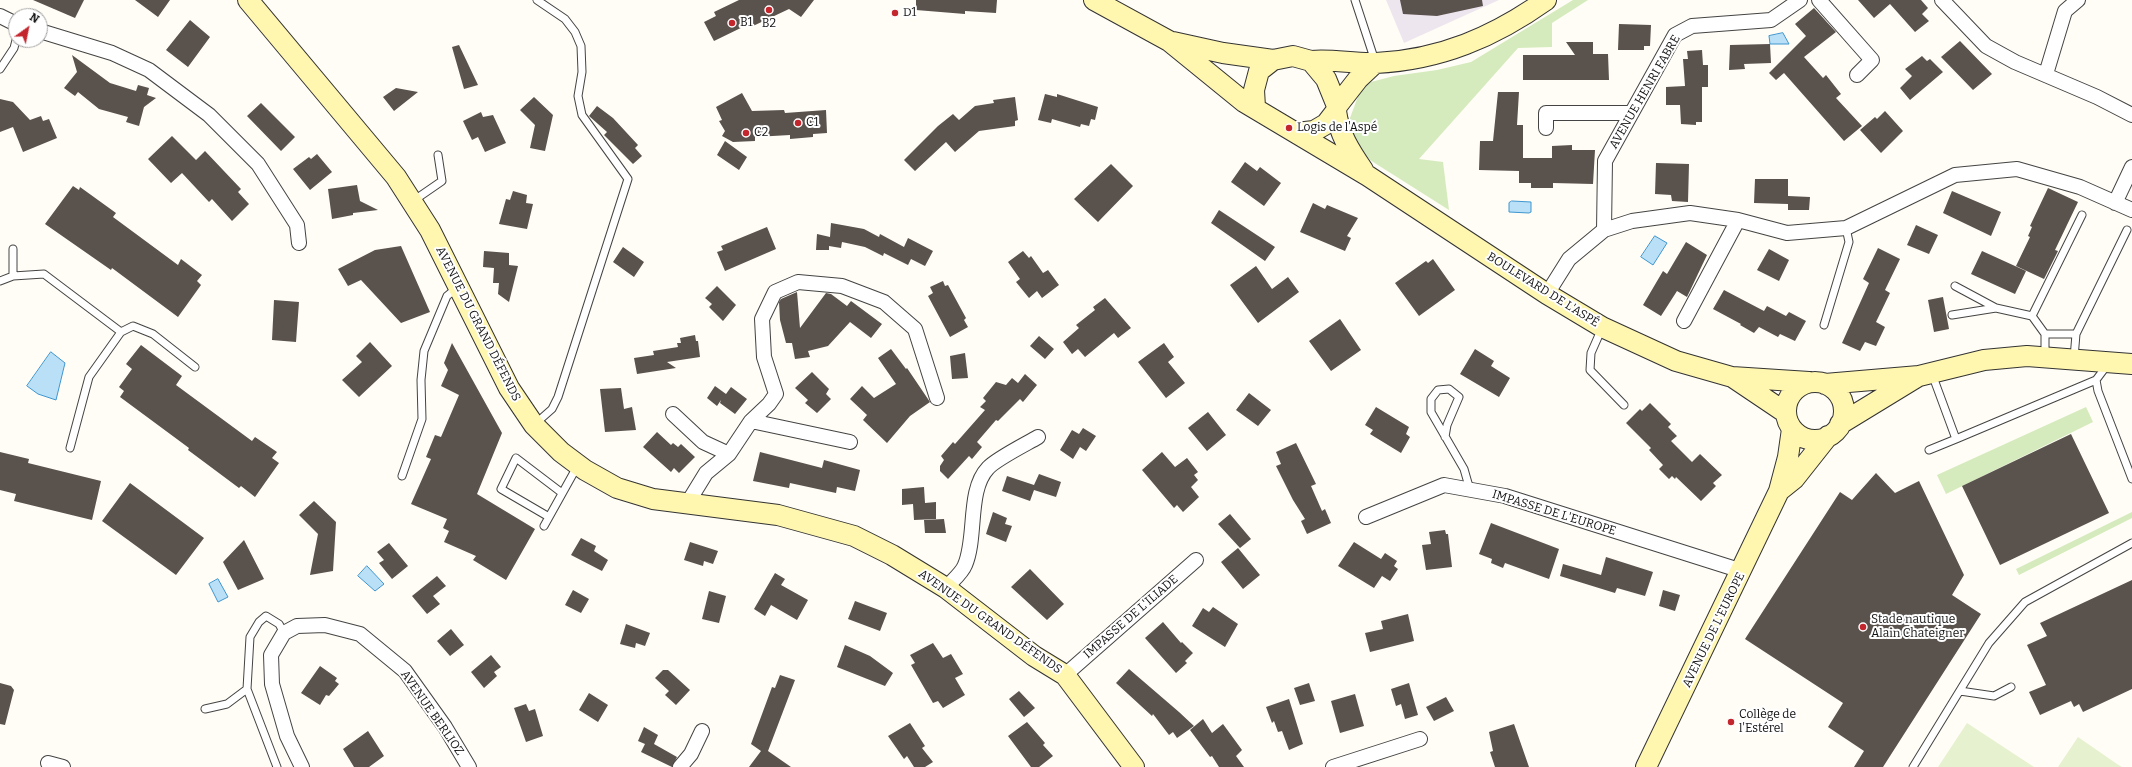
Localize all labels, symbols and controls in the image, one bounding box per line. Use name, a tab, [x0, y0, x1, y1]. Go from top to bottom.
marker: B2	[764, 5, 774, 15]
place label: D1	[903, 6, 916, 20]
north arrow	[8, 8, 48, 48]
marker: D1	[890, 8, 900, 18]
text: N	[27, 11, 41, 26]
place label: B1	[740, 16, 753, 30]
place label: B2	[762, 17, 776, 31]
marker: B1	[727, 18, 737, 28]
street label: AVENUE HENRI FABRE	[1607, 33, 1683, 151]
place label: C1	[806, 116, 819, 130]
marker: C1	[793, 118, 803, 128]
place label: Logis de l'Aspé	[1297, 121, 1377, 135]
marker: Logis de l'Aspé	[1284, 123, 1294, 133]
place label: C2	[754, 126, 768, 140]
marker: C2	[741, 128, 751, 138]
street label: AVENUE DU GRAND DÉFENDS	[433, 244, 523, 404]
street label: BOULEVARD DE L'ASPÉ	[1484, 250, 1602, 330]
street label: IMPASSE DE L'EUROPE	[1490, 487, 1618, 539]
street label: AVENUE DU GRAND DÉFENDS	[916, 567, 1064, 677]
street label: AVENUE DE L'EUROPE	[1680, 570, 1748, 690]
street label: IMPASSE DE L'ILIADE	[1081, 572, 1181, 662]
place label: Stade nautique Alain Chateigner	[1871, 613, 1965, 641]
marker: Stade nautique Alain Chateigner	[1858, 622, 1868, 632]
street label: AVENUE BERLIOZ	[397, 668, 467, 758]
place label: Collège de l'Estérel	[1739, 708, 1796, 736]
marker: Collège de l'Estérel	[1726, 717, 1736, 727]

